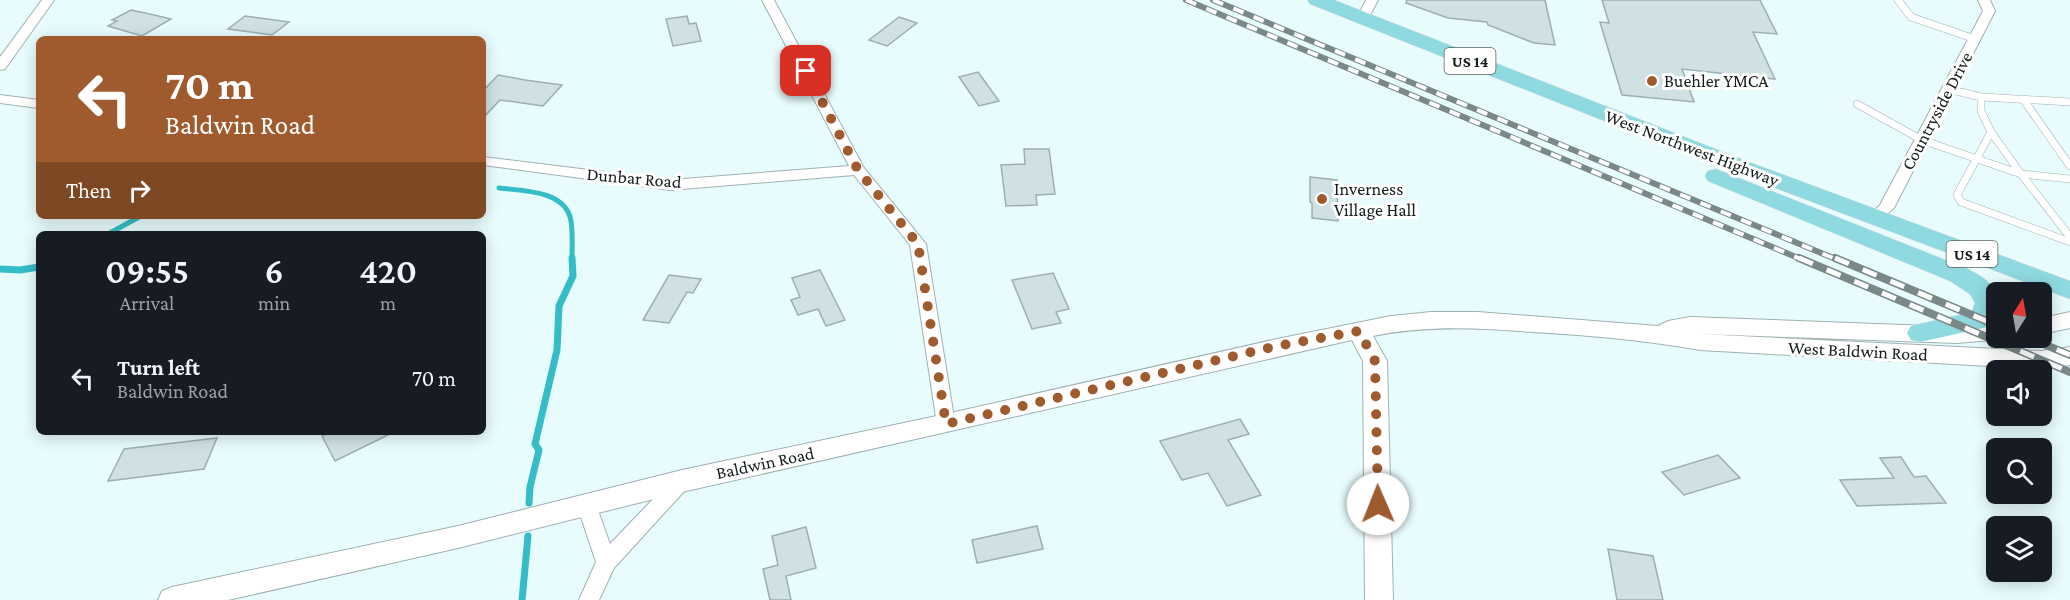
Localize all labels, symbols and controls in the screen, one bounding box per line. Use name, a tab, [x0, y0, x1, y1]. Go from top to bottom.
pin	[780, 45, 831, 96]
road number: US 14	[1444, 48, 1496, 74]
street label: Countryside Drive	[1897, 48, 1977, 173]
icon: arrive	[789, 54, 822, 87]
icon: left	[66, 60, 144, 138]
text: 70 m	[165, 61, 254, 108]
place label: Buehler YMCA	[1664, 71, 1769, 91]
marker: Buehler YMCA	[1645, 74, 1659, 88]
street label: West Northwest Highway	[1602, 106, 1782, 191]
text: Baldwin Road	[165, 110, 315, 140]
street label: Dunbar Road	[586, 164, 683, 192]
icon: right	[123, 174, 156, 207]
text: Then	[66, 178, 111, 203]
place label: Inverness Village Hall	[1334, 179, 1416, 220]
marker: Inverness Village Hall	[1315, 192, 1329, 206]
road number: US 14	[1946, 241, 1998, 267]
text: 09:55	[105, 251, 189, 291]
text: 6	[265, 251, 284, 291]
text: 420	[359, 251, 417, 291]
north arrow	[1986, 282, 2052, 348]
map controls	[1986, 282, 2052, 582]
text: Arrival	[120, 292, 174, 314]
text: min	[258, 292, 290, 314]
text: m	[380, 292, 396, 314]
street label: West Baldwin Road	[1788, 337, 1929, 365]
text: Turn left	[117, 355, 200, 380]
button: sound	[1986, 360, 2052, 426]
icon: left	[66, 362, 99, 395]
text: 70 m	[412, 366, 456, 391]
text: Baldwin Road	[117, 380, 228, 402]
button: search	[1986, 438, 2052, 504]
street label: Baldwin Road	[714, 443, 816, 483]
position arrow	[1346, 472, 1410, 536]
button: layers	[1986, 516, 2052, 582]

